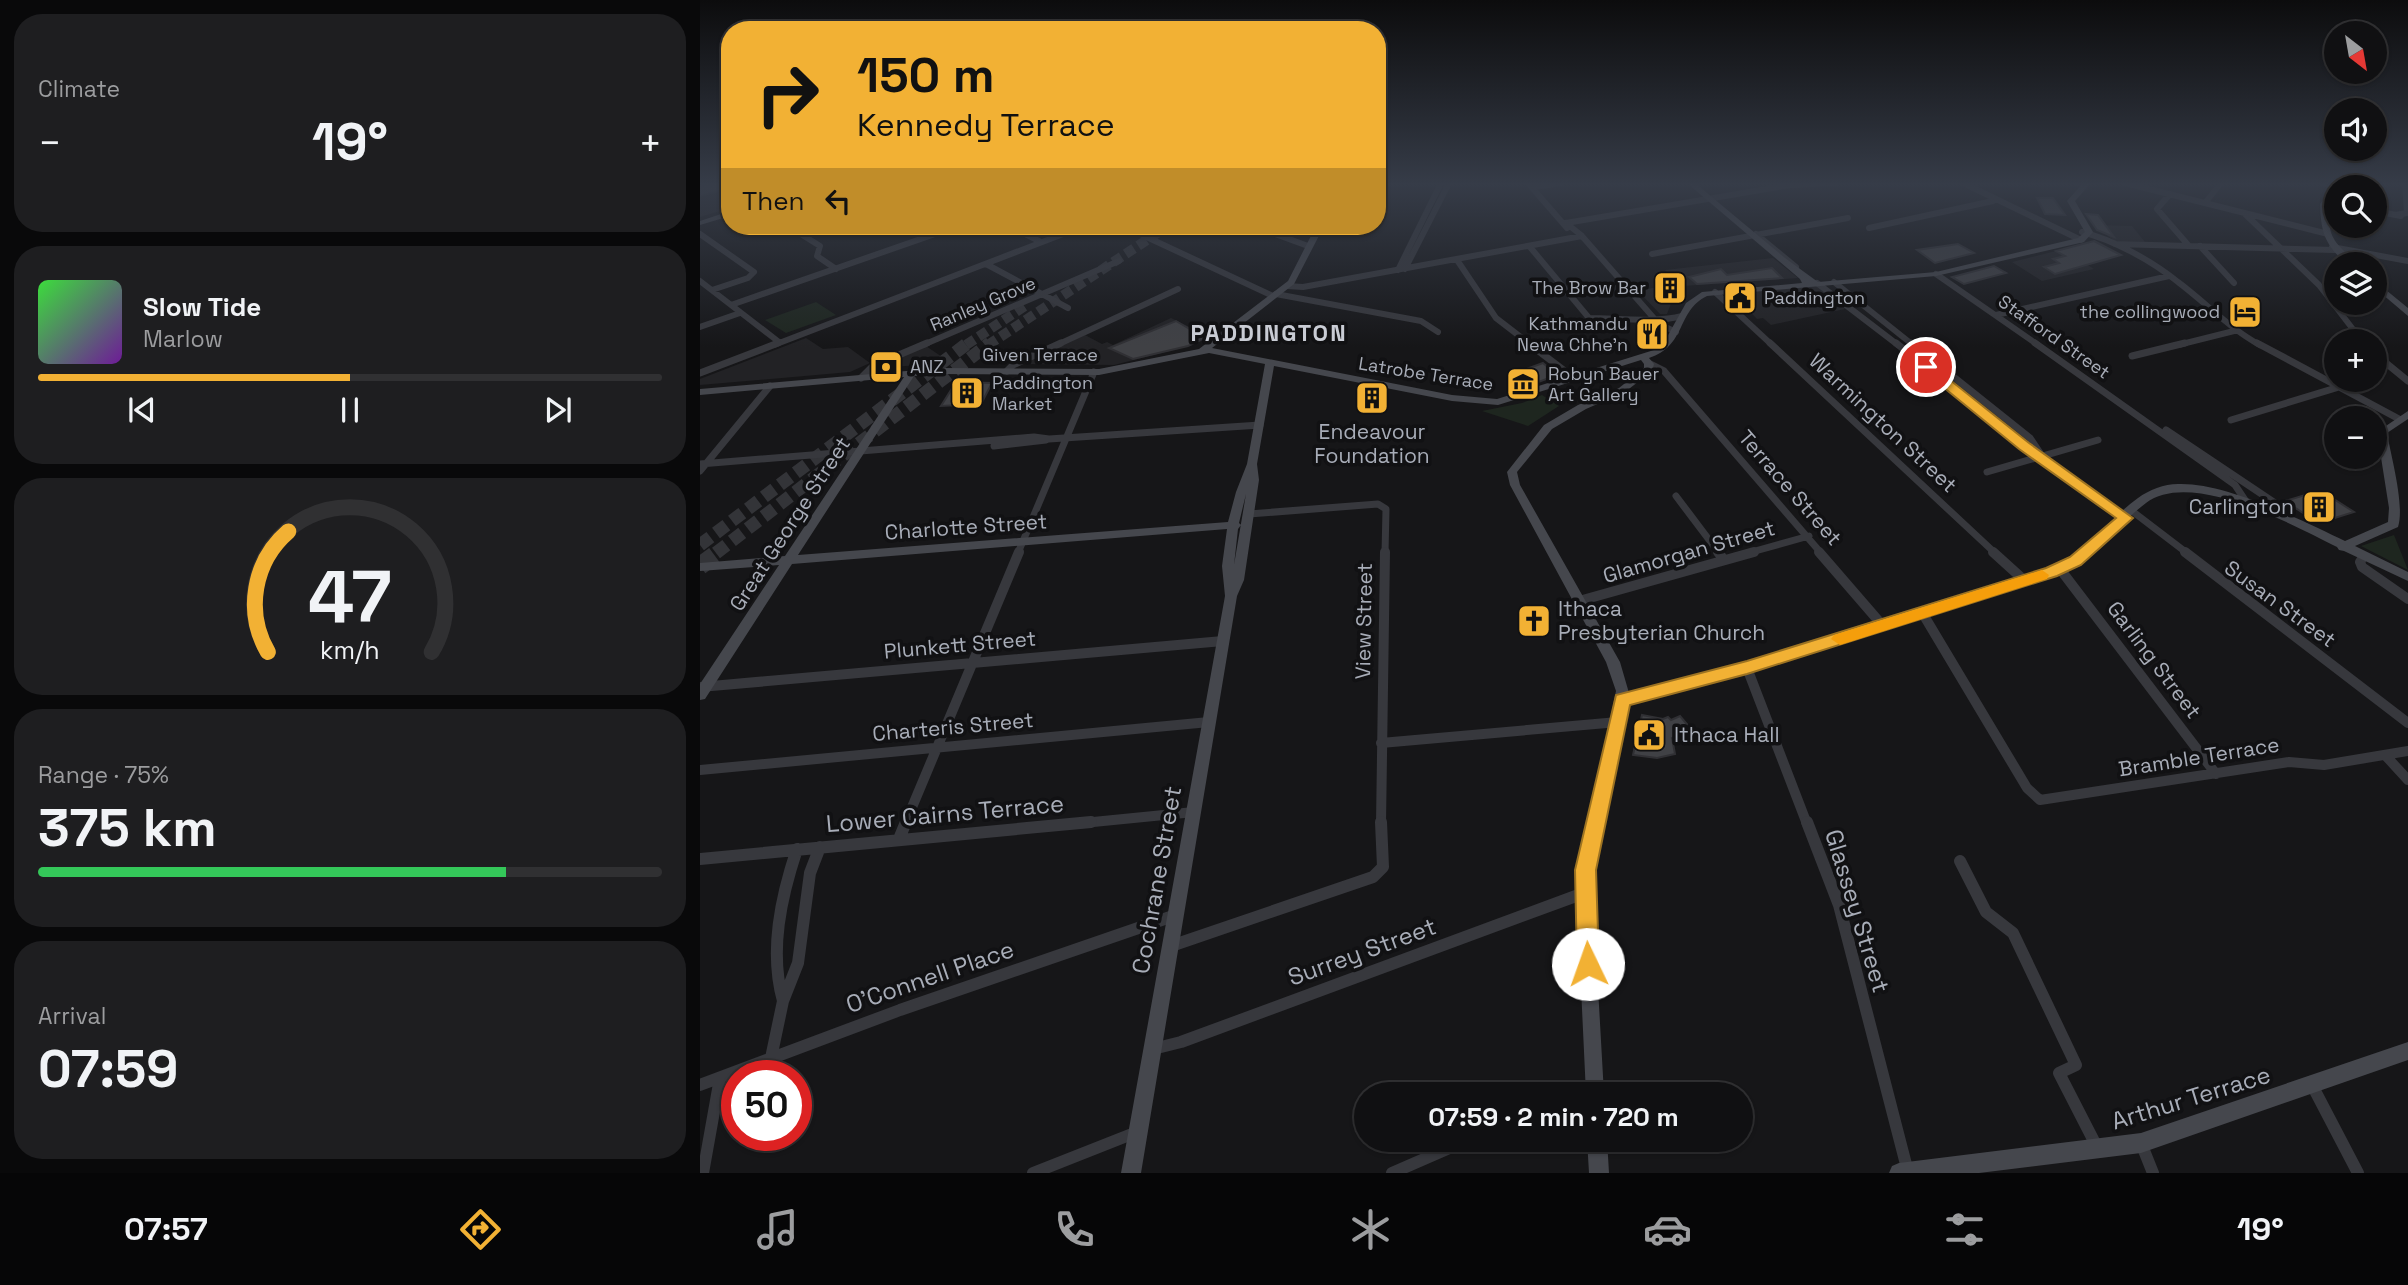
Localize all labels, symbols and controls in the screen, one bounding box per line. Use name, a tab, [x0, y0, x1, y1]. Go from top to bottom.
north arrow	[2324, 21, 2387, 84]
map controls	[2324, 21, 2387, 469]
text: 150 m	[857, 44, 995, 106]
icon: right	[742, 49, 833, 140]
text: Climate	[38, 74, 120, 104]
button: sound	[2324, 98, 2387, 161]
text: Kennedy Terrace	[857, 105, 1115, 145]
text: 19°	[312, 109, 388, 175]
text: −	[38, 119, 62, 167]
text: +	[638, 119, 662, 167]
button: search	[2324, 175, 2387, 238]
icon: left	[819, 182, 857, 220]
text: Then	[742, 184, 805, 218]
button: layers	[2324, 252, 2387, 315]
building icon: The Brow Bar	[1651, 269, 1689, 307]
street label: Ranley Grove	[927, 271, 1039, 336]
place label: The Brow Bar	[1532, 276, 1646, 299]
public building icon: Paddington	[1721, 279, 1759, 317]
place label: Paddington	[1764, 286, 1865, 309]
text: Slow Tide	[143, 290, 261, 324]
street label: Stafford Street	[1994, 290, 2115, 384]
hotel icon: the collingwood	[2226, 293, 2264, 331]
place label: the collingwood	[2080, 300, 2220, 323]
place label: Kathmandu Newa Chhe'n	[1517, 312, 1628, 356]
restaurant icon: Kathmandu Newa Chhe'n	[1633, 315, 1671, 353]
district label: PADDINGTON	[1190, 318, 1348, 348]
text: Marlow	[143, 324, 223, 354]
button: +	[2324, 329, 2387, 392]
pin	[1896, 337, 1956, 397]
street label: Given Terrace	[982, 343, 1098, 366]
street label: Warmington Street	[1804, 347, 1963, 498]
bank icon: ANZ	[867, 348, 905, 386]
icon: arrive	[1907, 348, 1945, 386]
street label: Latrobe Terrace	[1357, 352, 1495, 396]
place label: ANZ	[910, 355, 944, 378]
place label: Robyn Bauer Art Gallery	[1548, 362, 1659, 406]
museum icon: Robyn Bauer Art Gallery	[1504, 365, 1542, 403]
place label: Paddington Market	[992, 371, 1093, 415]
building icon: Paddington Market	[948, 374, 986, 412]
building icon: Endeavour Foundation	[1353, 379, 1391, 417]
icon: previous	[123, 391, 161, 429]
icon: pause	[331, 391, 369, 429]
icon: next	[539, 391, 577, 429]
button: −	[2324, 406, 2387, 469]
place label: Endeavour Foundation	[1314, 418, 1430, 469]
street label: Terrace Street	[1733, 424, 1848, 551]
street label: Great George Street	[723, 431, 856, 616]
building icon: Carlington	[2300, 488, 2338, 526]
place label: Carlington	[2189, 493, 2294, 520]
street label: Charlotte Street	[884, 507, 1048, 546]
street label: Glamorgan Street	[1600, 514, 1778, 589]
text: 47	[308, 551, 392, 644]
street label: Susan Street	[2219, 554, 2341, 653]
street label: View Street	[1349, 562, 1378, 680]
place label: Ithaca Presbyterian Church	[1558, 595, 1765, 646]
street label: Garling Street	[2101, 596, 2207, 724]
church icon: Ithaca Presbyterian Church	[1515, 602, 1553, 640]
street label: Plunkett Street	[883, 624, 1037, 665]
text: km/h	[320, 634, 380, 666]
street label: Charteris Street	[871, 706, 1035, 747]
public building icon: Ithaca Hall	[1630, 716, 1668, 754]
place label: Ithaca Hall	[1674, 721, 1780, 748]
street label: Bramble Terrace	[2117, 730, 2281, 783]
text: Range · 75%	[38, 760, 169, 790]
street label: Cochrane Street	[1125, 784, 1188, 976]
street label: Lower Cairns Terrace	[825, 788, 1065, 839]
text: 375 km	[38, 795, 217, 861]
street label: Glassey Street	[1818, 825, 1897, 996]
street label: Surrey Street	[1283, 910, 1440, 993]
position arrow	[1551, 927, 1625, 1001]
street label: O'Connell Place	[842, 933, 1018, 1020]
text: Arrival	[38, 1001, 106, 1031]
text: 07:59	[38, 1036, 178, 1102]
street label: Arthur Terrace	[2108, 1059, 2274, 1136]
speed limit sign: 50	[721, 1060, 812, 1151]
text: 07:59 · 2 min · 720 m	[1428, 1100, 1679, 1134]
icon: directions	[456, 1205, 505, 1254]
icon: music	[753, 1205, 802, 1254]
icon: phone	[1050, 1205, 1099, 1254]
icon: climate	[1346, 1205, 1395, 1254]
icon: car	[1643, 1205, 1692, 1254]
icon: filters	[1940, 1205, 1989, 1254]
text: 07:57	[124, 1209, 208, 1249]
text: 19°	[2237, 1209, 2284, 1249]

